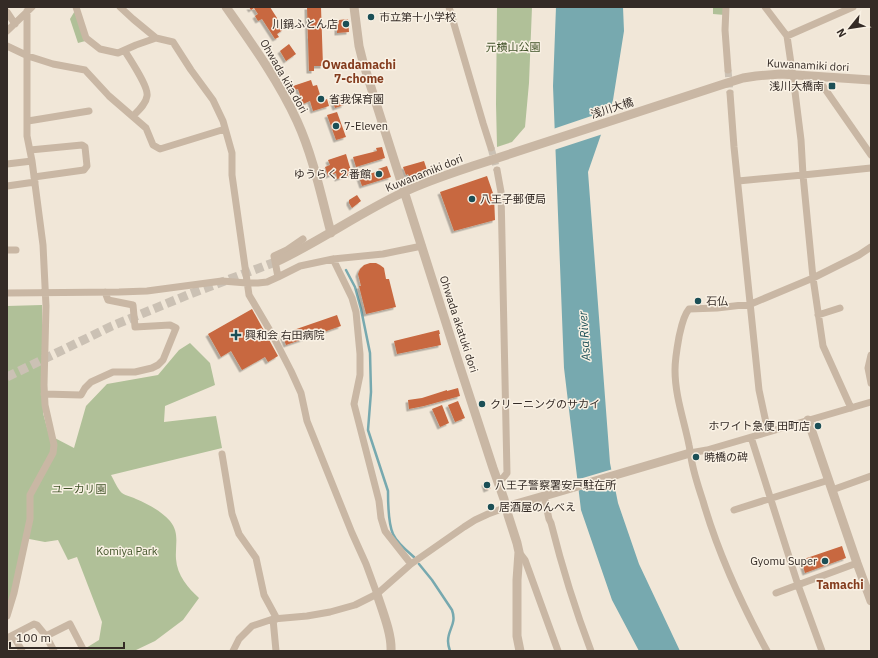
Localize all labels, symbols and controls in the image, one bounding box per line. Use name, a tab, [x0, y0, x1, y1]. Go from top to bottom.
north arrow	[830, 8, 870, 48]
place label: 市立第十小学校	[379, 10, 456, 24]
marker: 市立第十小学校	[366, 12, 376, 22]
place label: 川鍋ふとん店	[272, 17, 338, 31]
marker: 川鍋ふとん店	[341, 19, 351, 29]
text: N	[833, 26, 849, 40]
street label: Ohwada kita dori	[257, 36, 311, 116]
park label: 元横山公園	[486, 40, 541, 54]
street label: Kuwanamiki dori	[767, 56, 849, 74]
district label: Owadamachi 7-chome	[322, 57, 396, 86]
place label: 浅川大橋南	[769, 79, 824, 93]
marker: 浅川大橋南	[827, 81, 837, 91]
place label: 省我保育園	[329, 92, 384, 106]
marker: 省我保育園	[316, 94, 326, 104]
street label: 浅川大橋	[589, 95, 635, 121]
place label: 7-Eleven	[344, 119, 388, 133]
marker: 7-Eleven	[331, 121, 341, 131]
street label: Kuwanamiki dori	[383, 151, 465, 195]
place label: ゆうらく２番館	[294, 167, 371, 181]
marker: ゆうらく２番館	[374, 169, 384, 179]
place label: 八王子郵便局	[480, 192, 546, 206]
marker: 八王子郵便局	[467, 194, 477, 204]
street label: Ohwada akatuki dori	[437, 274, 481, 374]
place label: 石仏	[706, 294, 728, 308]
marker: 石仏	[693, 296, 703, 306]
water label: Asa River	[575, 310, 593, 362]
place label: 興和会 右田病院	[245, 328, 325, 342]
marker: 興和会 右田病院	[230, 329, 242, 341]
place label: クリーニングのサカイ	[490, 397, 600, 411]
marker: クリーニングのサカイ	[477, 399, 487, 409]
place label: ホワイト急便 田町店	[708, 419, 810, 433]
marker: ホワイト急便 田町店	[813, 421, 823, 431]
place label: 暁橋の碑	[704, 450, 748, 464]
marker: 暁橋の碑	[691, 452, 701, 462]
place label: 八王子警察署安戸駐在所	[495, 478, 617, 492]
marker: 八王子警察署安戸駐在所	[482, 480, 492, 490]
park label: ユーカリ園	[52, 482, 107, 496]
place label: 居酒屋のんべえ	[499, 500, 576, 514]
marker: 居酒屋のんべえ	[486, 502, 496, 512]
park label: Komiya Park	[96, 544, 158, 558]
place label: Gyomu Super	[750, 554, 817, 568]
marker: Gyomu Super	[820, 556, 830, 566]
district label: Tamachi	[816, 577, 864, 592]
scale bar	[10, 624, 124, 650]
text: 100 m	[16, 630, 51, 645]

